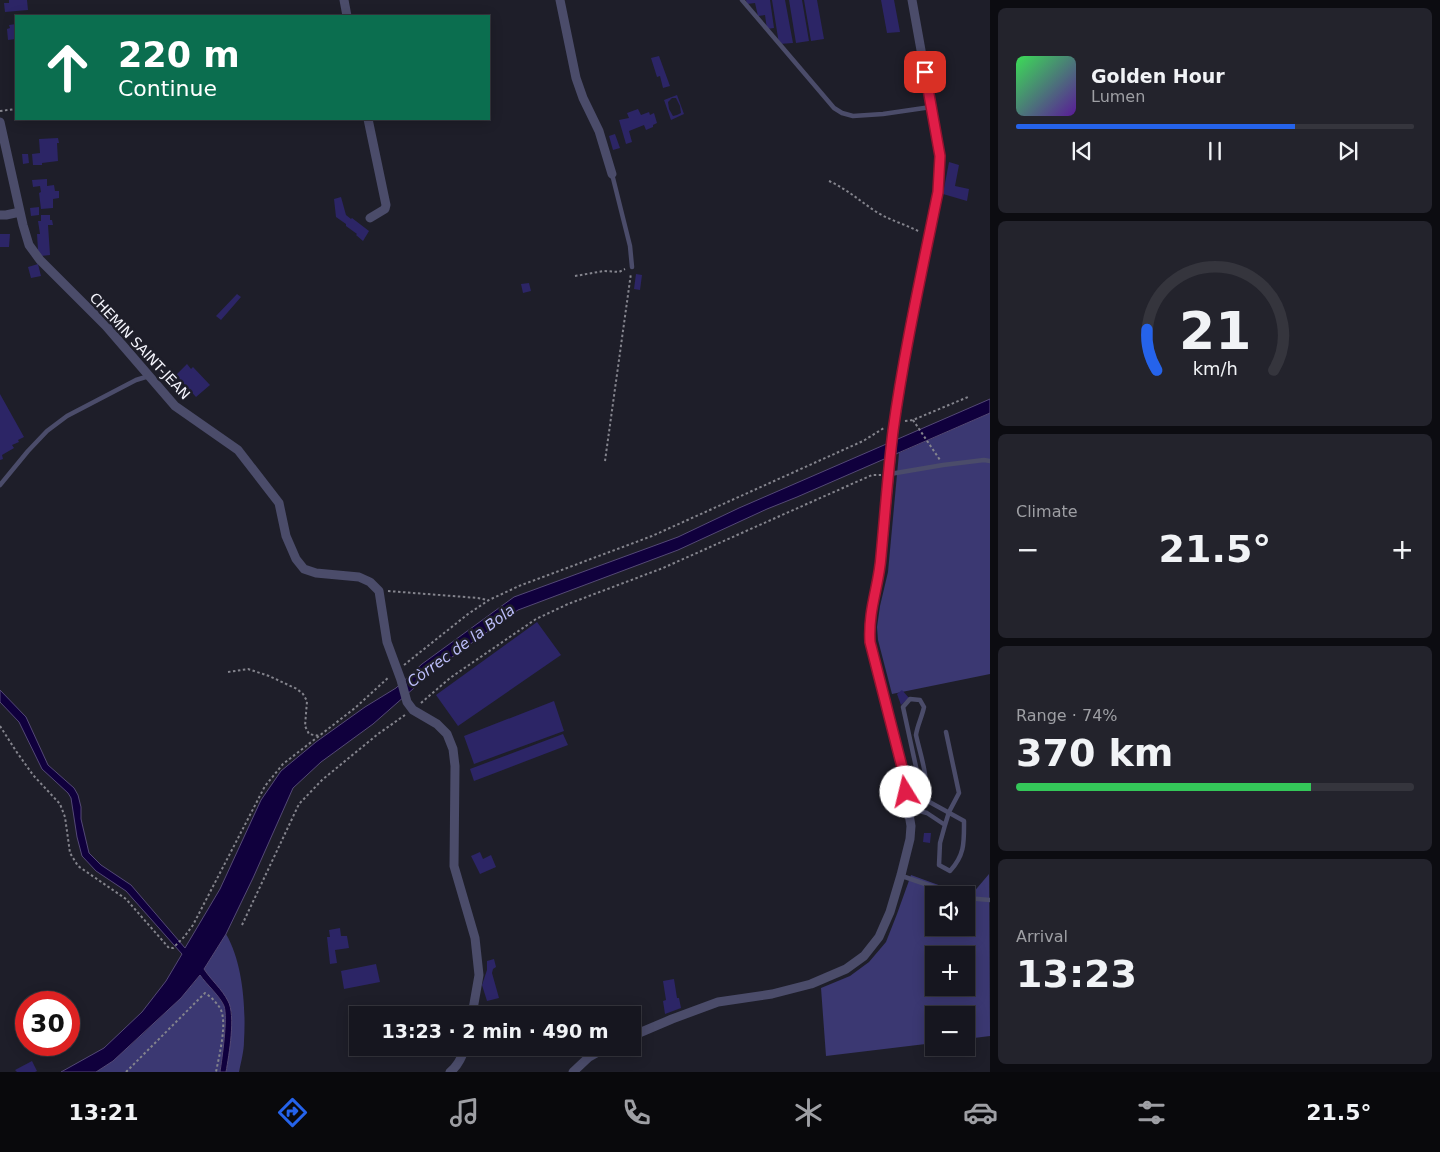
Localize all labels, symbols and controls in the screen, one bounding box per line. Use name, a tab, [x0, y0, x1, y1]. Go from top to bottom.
icon: ahead	[35, 35, 100, 100]
text: 220 m	[118, 35, 240, 75]
pin	[904, 51, 946, 93]
icon: arrive	[911, 58, 939, 86]
text: Golden Hour	[1091, 65, 1225, 87]
text: Continue	[118, 76, 217, 101]
text: Lumen	[1091, 87, 1145, 106]
icon: previous	[1068, 137, 1096, 165]
icon: pause	[1201, 137, 1229, 165]
icon: next	[1334, 137, 1362, 165]
street label: CHEMIN SAINT-JEAN	[86, 289, 194, 403]
text: 21	[1179, 301, 1251, 361]
text: km/h	[1192, 358, 1238, 379]
text: Climate	[1016, 502, 1078, 521]
text: 21.5°	[1159, 527, 1271, 571]
text: −	[1016, 533, 1039, 566]
text: +	[1391, 533, 1414, 566]
water label: Còrrec de la Bola	[404, 601, 518, 691]
text: Range · 74%	[1016, 706, 1118, 725]
text: 370 km	[1016, 731, 1173, 775]
position arrow	[879, 765, 931, 817]
map controls	[925, 886, 975, 1056]
button: sound	[925, 886, 975, 936]
text: Arrival	[1016, 927, 1068, 946]
button: +	[925, 946, 975, 996]
text: 13:23	[1016, 952, 1137, 996]
speed limit sign: 30	[15, 991, 80, 1056]
button: −	[925, 1006, 975, 1056]
text: 13:23 · 2 min · 490 m	[381, 1020, 609, 1042]
icon: directions	[275, 1095, 310, 1130]
icon: music	[447, 1095, 482, 1130]
icon: phone	[619, 1095, 654, 1130]
icon: climate	[791, 1095, 826, 1130]
icon: car	[963, 1095, 998, 1130]
icon: filters	[1134, 1095, 1169, 1130]
text: 13:21	[68, 1100, 138, 1125]
text: 21.5°	[1306, 1100, 1372, 1125]

